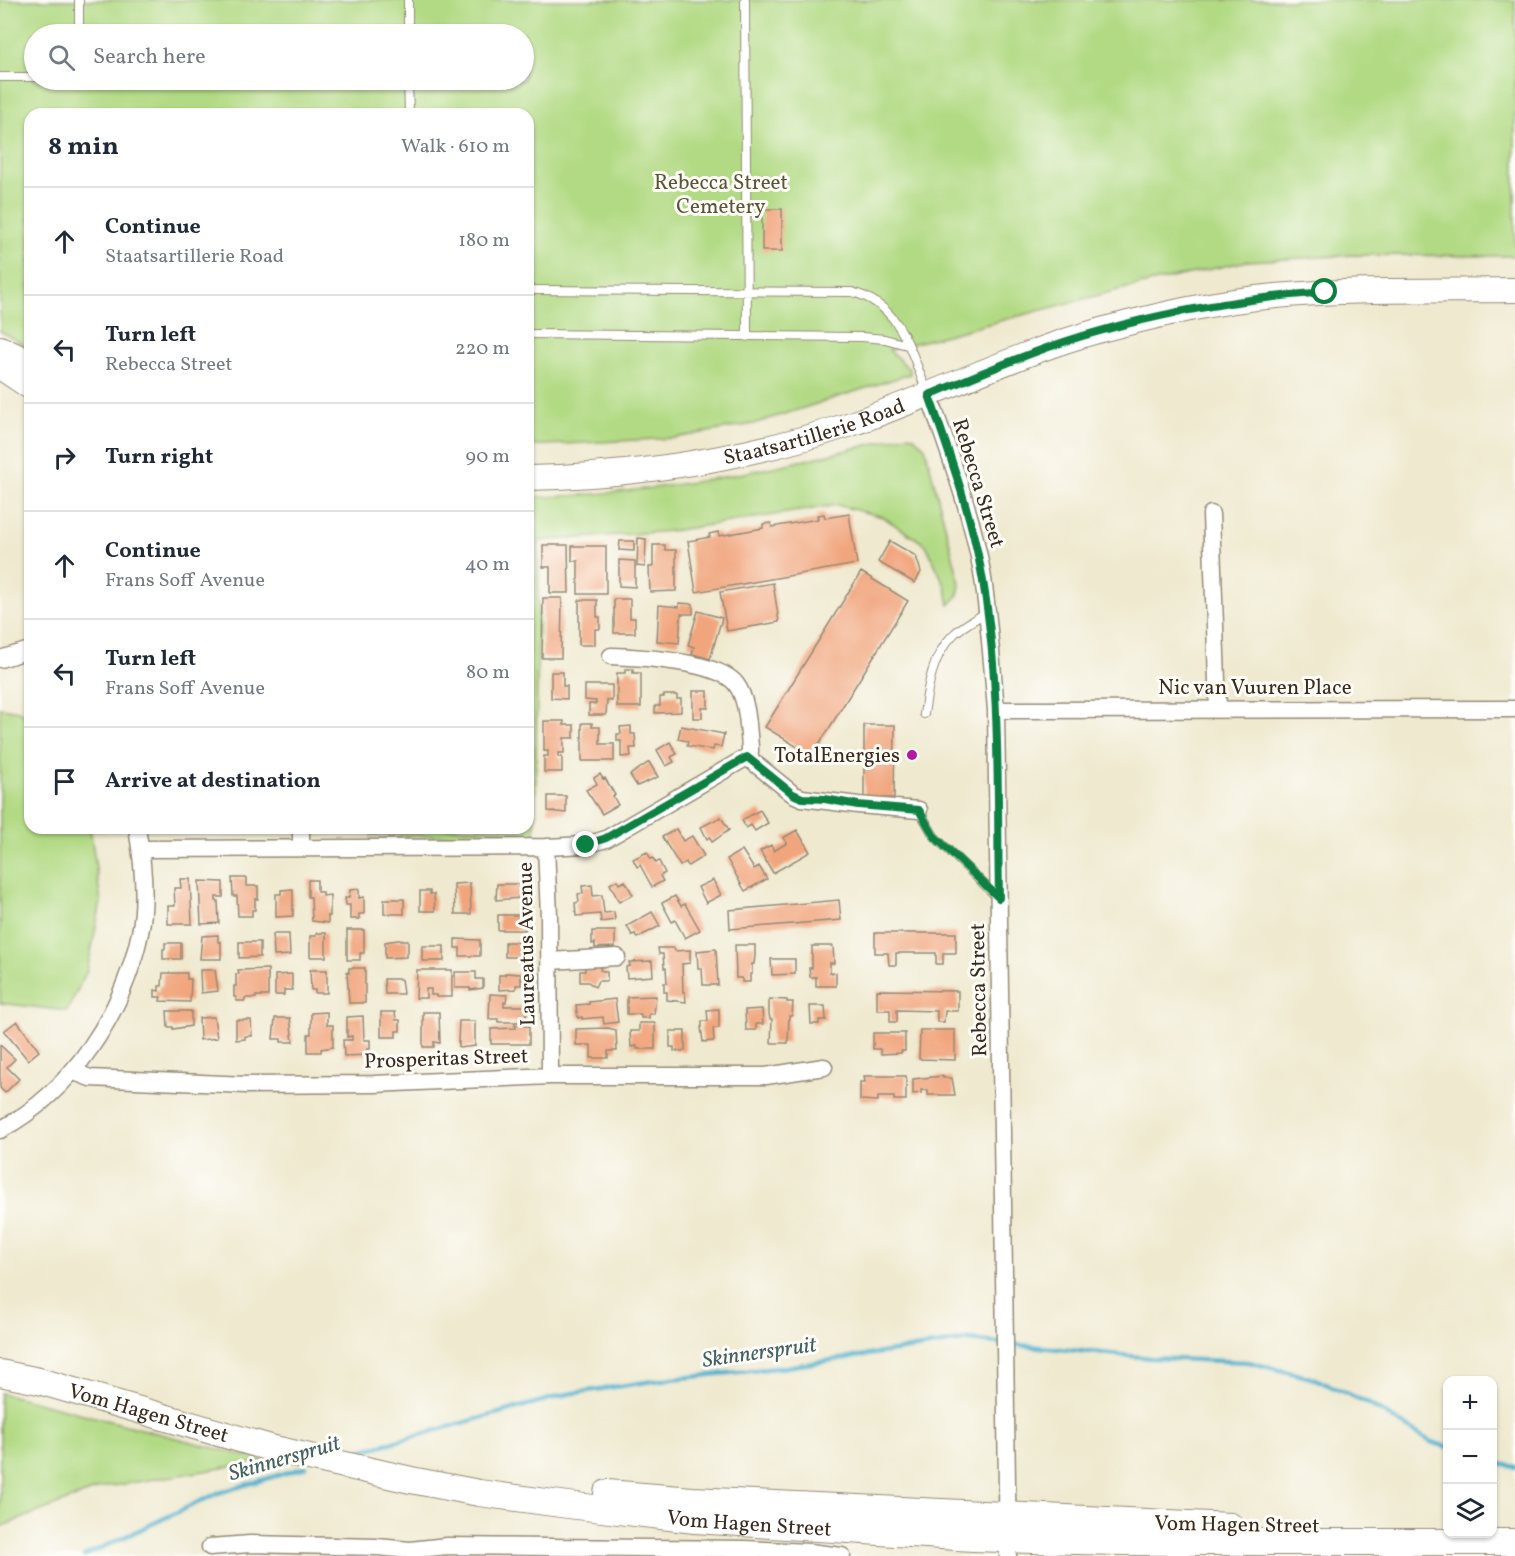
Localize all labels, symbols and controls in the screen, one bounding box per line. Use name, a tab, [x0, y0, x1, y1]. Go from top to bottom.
search box	[24, 24, 534, 90]
icon: search	[45, 41, 78, 74]
text: Search here	[93, 42, 206, 73]
text: 8 min	[48, 129, 119, 165]
text: Walk · 610 m	[401, 133, 510, 161]
park label: Rebecca Street Cemetery	[654, 169, 788, 222]
text: Continue	[105, 212, 201, 243]
icon: ahead	[48, 225, 81, 258]
text: 180 m	[458, 227, 510, 255]
text: Staatsartillerie Road	[105, 243, 284, 271]
route start	[1311, 278, 1337, 304]
text: Turn left	[105, 320, 196, 351]
icon: left	[48, 333, 81, 366]
text: 220 m	[455, 335, 510, 363]
text: Rebecca Street	[105, 351, 232, 379]
street label: Staatsartillerie Road	[721, 392, 910, 473]
street label: Rebecca Street	[944, 415, 1011, 552]
icon: right	[48, 441, 81, 474]
text: Turn right	[105, 442, 213, 473]
text: 90 m	[466, 443, 510, 471]
text: Continue	[105, 536, 201, 567]
icon: ahead	[48, 549, 81, 582]
text: 40 m	[465, 551, 510, 579]
text: Frans Soff Avenue	[105, 567, 265, 595]
text: Turn left	[105, 644, 196, 675]
icon: left	[48, 657, 81, 690]
text: 80 m	[466, 659, 510, 687]
street label: Nic van Vuuren Place	[1158, 674, 1352, 703]
text: Frans Soff Avenue	[105, 675, 265, 703]
place label: TotalEnergies	[774, 742, 900, 771]
marker: TotalEnergies	[905, 748, 919, 762]
icon: arrive	[48, 765, 81, 798]
text: Arrive at destination	[105, 766, 321, 797]
route end	[572, 831, 598, 857]
street label: Laureatus Avenue	[512, 862, 543, 1026]
street label: Rebecca Street	[964, 923, 995, 1057]
street label: Prosperitas Street	[363, 1042, 529, 1077]
water label: Skinnerspruit	[700, 1330, 819, 1377]
map controls	[1443, 1376, 1497, 1538]
button: +	[1443, 1376, 1497, 1430]
street label: Vom Hagen Street	[65, 1377, 232, 1451]
water label: Skinnerspruit	[225, 1428, 345, 1490]
button: −	[1443, 1430, 1497, 1484]
button: layers	[1443, 1484, 1497, 1538]
street label: Vom Hagen Street	[665, 1504, 832, 1545]
street label: Vom Hagen Street	[1154, 1510, 1320, 1541]

